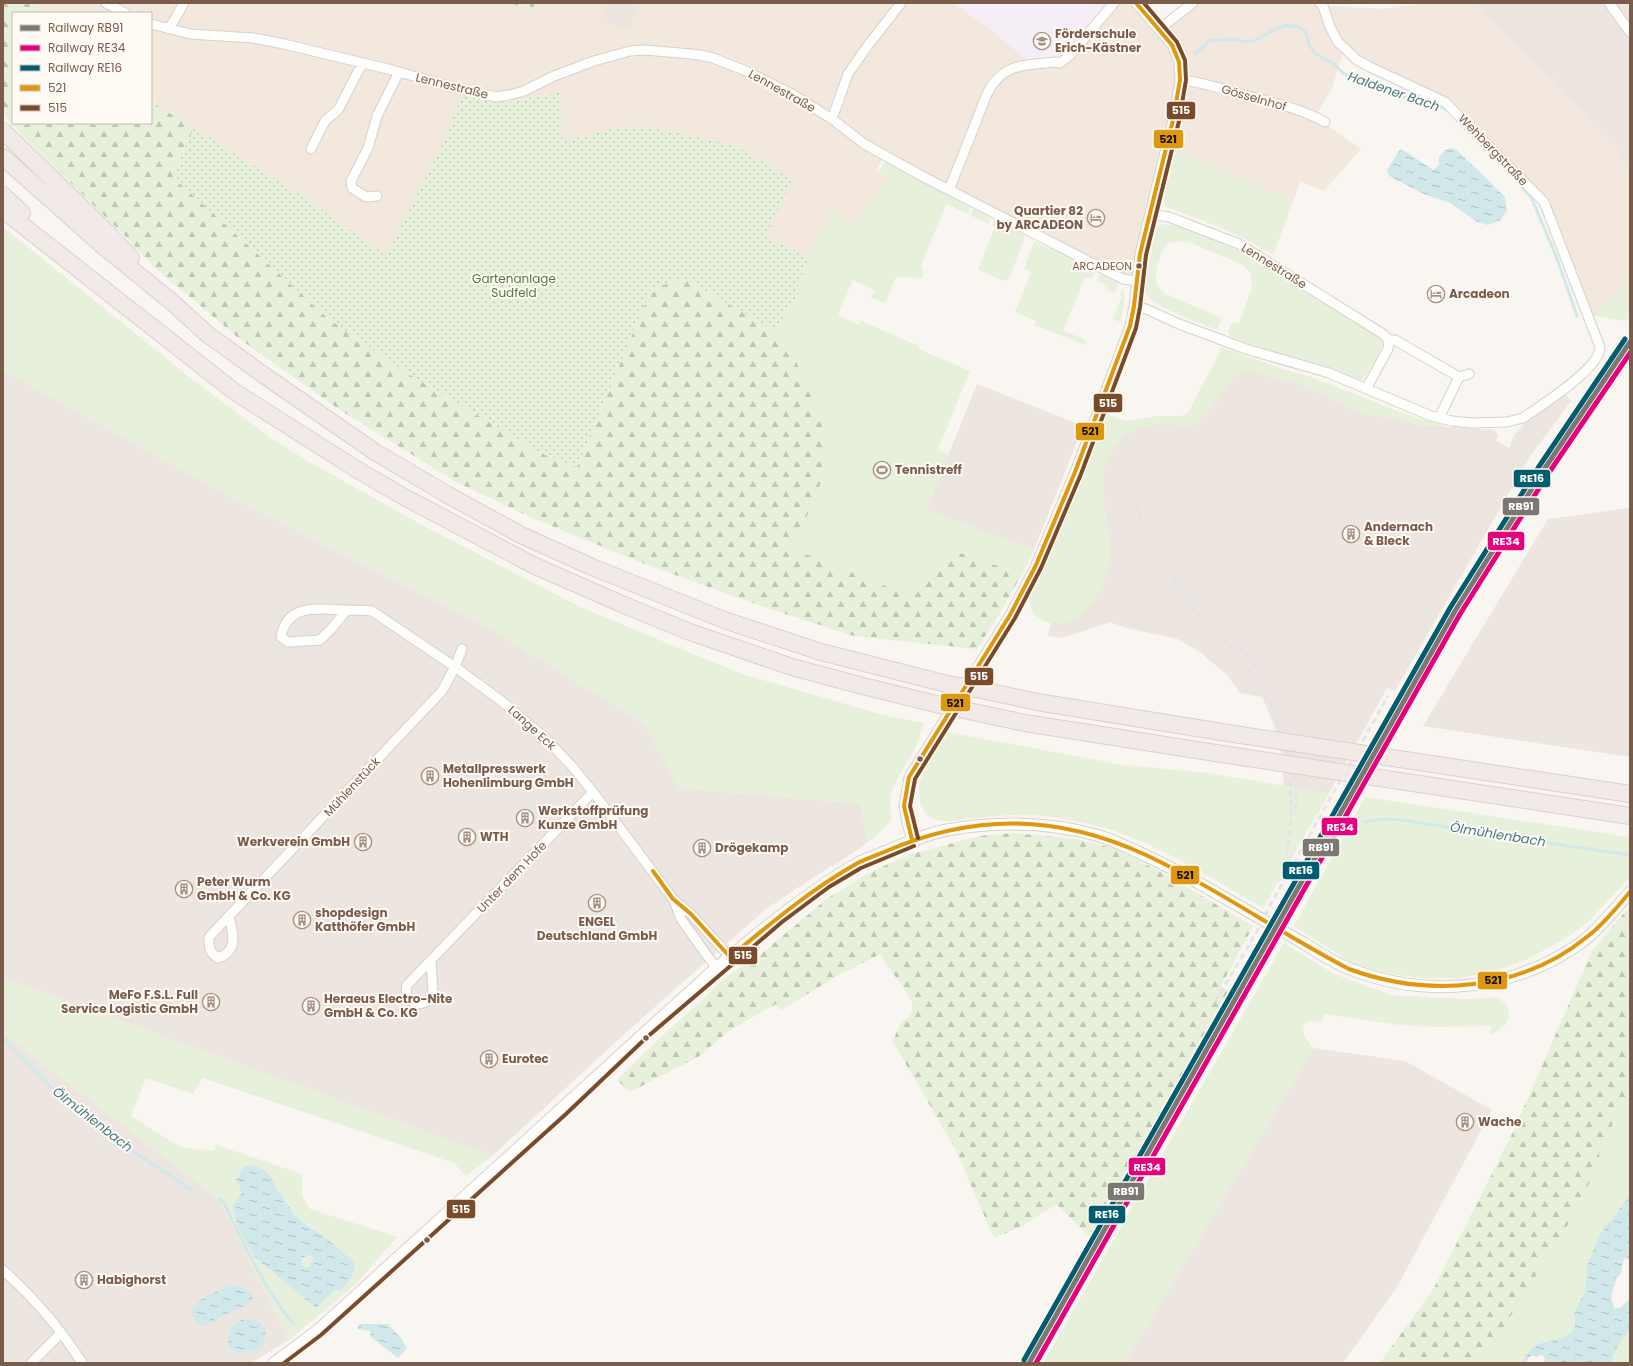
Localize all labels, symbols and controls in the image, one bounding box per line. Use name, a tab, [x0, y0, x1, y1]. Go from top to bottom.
legend	[12, 12, 152, 124]
text: Railway RB91	[48, 19, 123, 36]
place label: Förderschule Erich-Kästner	[1055, 25, 1141, 56]
school or university icon: Förderschule Erich-Kästner	[1032, 31, 1052, 51]
text: Railway RE34	[48, 39, 126, 56]
text: Railway RE16	[48, 59, 122, 76]
street label: Lennestraße	[746, 65, 819, 116]
water label: Haldener Bach	[1345, 67, 1442, 116]
street label: Lennestraße	[414, 68, 490, 103]
text: 521	[48, 79, 66, 96]
street label: Gösselnhof	[1220, 80, 1289, 115]
text: 515	[48, 99, 67, 116]
line badge: 515	[1166, 101, 1196, 120]
text: 515	[1172, 102, 1190, 118]
street label: Wehbergstraße	[1455, 110, 1532, 189]
line badge: 521	[1153, 129, 1184, 149]
text: 521	[1159, 131, 1177, 147]
place label: Quartier 82 by ARCADEON	[996, 202, 1083, 233]
hotel icon: Quartier 82 by ARCADEON	[1086, 208, 1106, 228]
street label: Lennestraße	[1238, 239, 1310, 292]
place label: ARCADEON	[1072, 258, 1132, 274]
marker: ARCADEON	[1134, 261, 1144, 271]
park label: Gartenanlage Sudfeld	[472, 270, 556, 301]
hotel icon: Arcadeon	[1426, 284, 1446, 304]
place label: Arcadeon	[1449, 285, 1510, 302]
line badge: 515	[1093, 393, 1123, 413]
text: 515	[1099, 395, 1117, 411]
line badge: 521	[1075, 422, 1105, 441]
text: 521	[1081, 423, 1099, 439]
sports icon: Tennistreff	[872, 460, 892, 480]
place label: Tennistreff	[895, 461, 963, 478]
line badge: RE16	[1513, 469, 1551, 488]
text: RE16	[1520, 470, 1544, 486]
line badge: RB91	[1502, 497, 1540, 516]
text: RB91	[1508, 498, 1534, 514]
place label: Andernach & Bleck	[1364, 518, 1433, 549]
building icon: Andernach & Bleck	[1341, 524, 1361, 544]
line badge: RE34	[1487, 531, 1525, 551]
text: RE34	[1492, 533, 1520, 549]
line badge: 515	[964, 667, 994, 686]
text: 515	[970, 668, 988, 684]
line badge: 521	[940, 693, 971, 712]
text: 521	[946, 695, 964, 711]
street label: Lange Eck	[505, 701, 561, 754]
street label: Mühlenstück	[320, 753, 384, 820]
unlabelled marker	[915, 754, 925, 764]
place label: Metallpresswerk Hohenlimburg GmbH	[443, 760, 574, 791]
building icon: Metallpresswerk Hohenlimburg GmbH	[420, 766, 440, 786]
place label: Werkstoffprüfung Kunze GmbH	[538, 802, 648, 833]
building icon: Werkstoffprüfung Kunze GmbH	[515, 808, 535, 828]
line badge: RE34	[1321, 817, 1358, 836]
water label: Ölmühlenbach	[1449, 818, 1547, 851]
text: RE34	[1326, 819, 1354, 835]
building icon: WTH	[457, 827, 477, 847]
place label: WTH	[480, 828, 509, 845]
building icon: Werkverein GmbH	[353, 832, 373, 852]
place label: Werkverein GmbH	[237, 833, 350, 850]
street label: Unter dem Hofe	[473, 837, 550, 916]
building icon: Drögekamp	[692, 838, 712, 858]
line badge: RB91	[1302, 838, 1340, 857]
place label: Drögekamp	[715, 839, 788, 856]
text: RB91	[1308, 839, 1334, 855]
line badge: RE16	[1282, 861, 1320, 880]
text: RE16	[1289, 862, 1313, 878]
line badge: 521	[1170, 865, 1200, 885]
text: 521	[1176, 867, 1194, 883]
place label: Peter Wurm GmbH & Co. KG	[197, 873, 291, 904]
building icon: Peter Wurm GmbH & Co. KG	[174, 879, 194, 899]
building icon: ENGEL Deutschland GmbH	[587, 893, 607, 913]
place label: shopdesign Katthöfer GmbH	[315, 904, 415, 935]
building icon: shopdesign Katthöfer GmbH	[292, 910, 312, 930]
place label: ENGEL Deutschland GmbH	[537, 913, 657, 944]
line badge: 515	[728, 946, 758, 965]
text: 515	[734, 947, 752, 963]
line badge: 521	[1477, 971, 1508, 990]
text: 521	[1484, 972, 1502, 988]
place label: MeFo F.S.L. Full Service Logistic GmbH	[61, 986, 198, 1017]
place label: Heraeus Electro-Nite GmbH & Co. KG	[324, 990, 453, 1021]
building icon: MeFo F.S.L. Full Service Logistic GmbH	[201, 992, 221, 1012]
building icon: Heraeus Electro-Nite GmbH & Co. KG	[301, 996, 321, 1016]
unlabelled marker	[641, 1033, 651, 1043]
building icon: Eurotec	[479, 1049, 499, 1069]
place label: Eurotec	[502, 1050, 549, 1067]
water label: Ölmühlenbach	[49, 1082, 137, 1157]
building icon: Wache	[1455, 1112, 1475, 1132]
place label: Wache	[1478, 1113, 1522, 1130]
line badge: RE34	[1128, 1157, 1166, 1176]
text: RE34	[1133, 1159, 1161, 1175]
line badge: RB91	[1107, 1182, 1145, 1201]
text: RB91	[1113, 1183, 1139, 1199]
line badge: 515	[446, 1199, 476, 1219]
text: 515	[452, 1201, 470, 1217]
line badge: RE16	[1088, 1205, 1126, 1224]
text: RE16	[1095, 1206, 1119, 1222]
unlabelled marker	[422, 1235, 432, 1245]
building icon: Habighorst	[74, 1270, 94, 1290]
place label: Habighorst	[97, 1271, 166, 1288]

